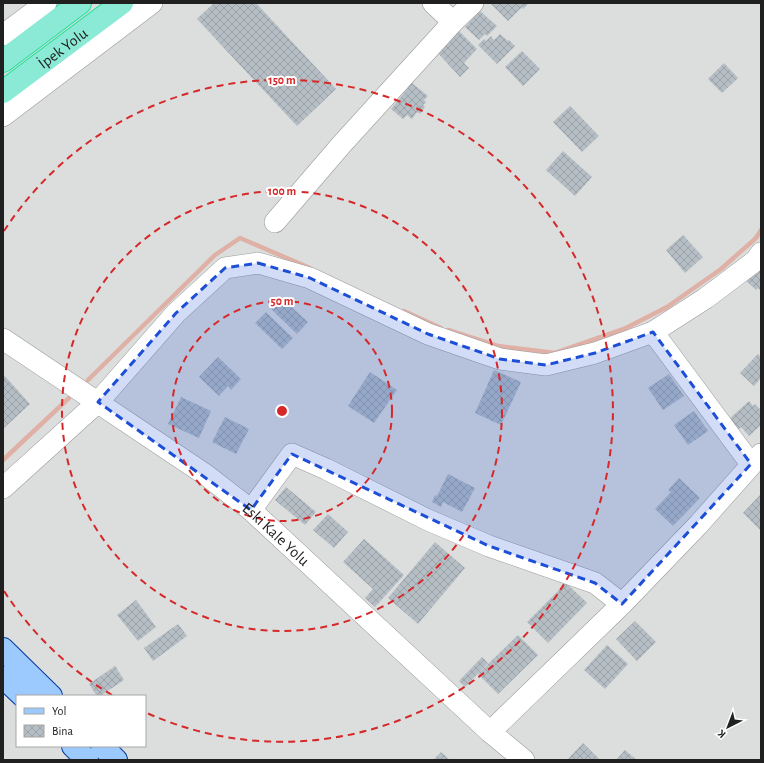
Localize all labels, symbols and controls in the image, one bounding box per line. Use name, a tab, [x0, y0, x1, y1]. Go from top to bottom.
street label: İpek Yolu	[34, 25, 91, 72]
text: 150 m	[268, 74, 296, 86]
text: 100 m	[268, 185, 296, 197]
text: 50 m	[271, 295, 294, 307]
centre of rings	[275, 404, 289, 418]
street label: Eski Kale Yolu	[239, 500, 312, 569]
legend	[16, 695, 146, 747]
text: Yol	[52, 705, 66, 717]
north arrow	[708, 707, 748, 747]
text: Bina	[52, 725, 74, 737]
text: K	[715, 727, 728, 740]

